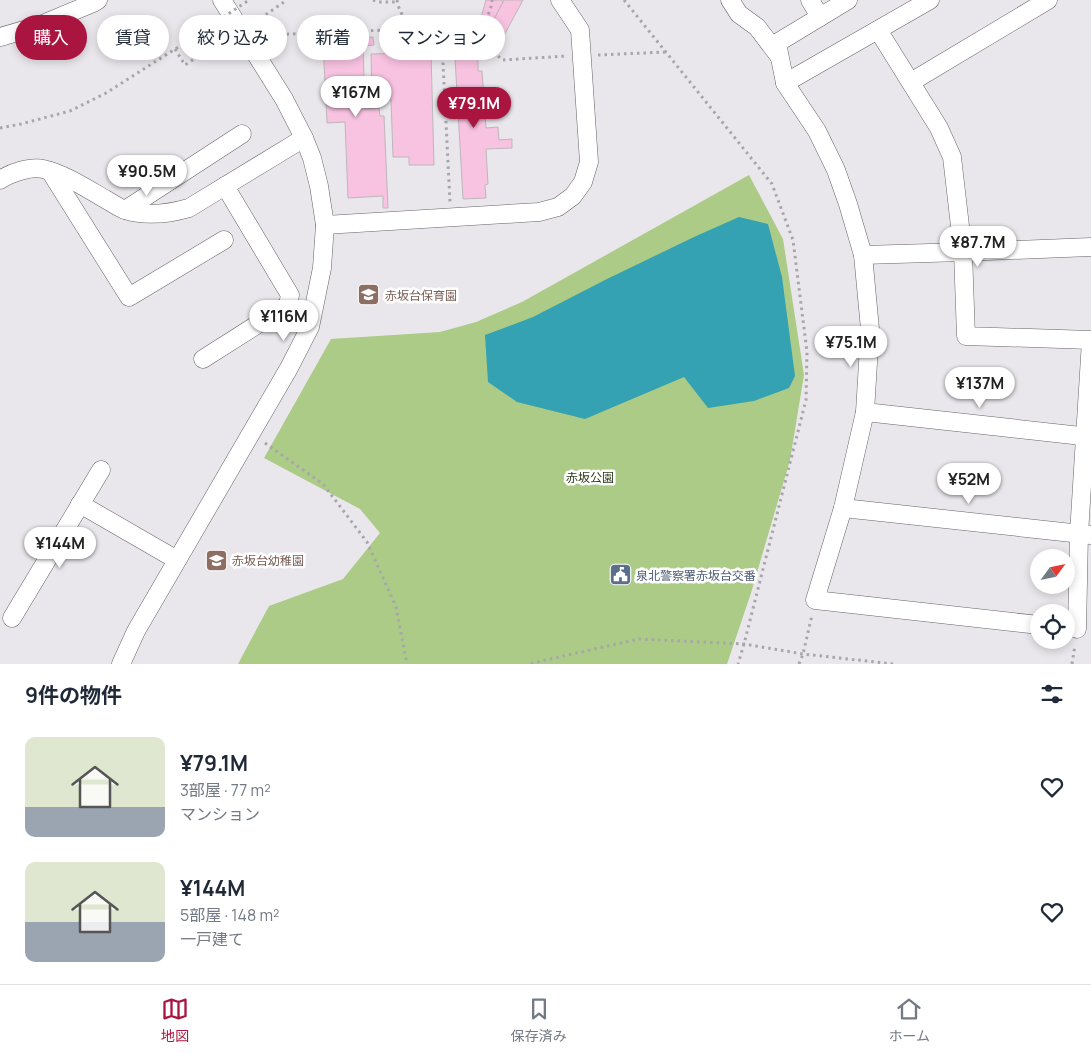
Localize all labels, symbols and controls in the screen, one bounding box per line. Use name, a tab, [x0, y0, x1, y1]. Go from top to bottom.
chip: 購入	[15, 15, 87, 60]
chip: 賃貸	[97, 15, 169, 60]
chip: 絞り込み	[179, 15, 287, 60]
chip: 新着	[297, 15, 369, 60]
chip: マンション	[379, 15, 505, 60]
pin: ¥167M	[321, 76, 391, 118]
text: ¥167M	[332, 81, 380, 103]
pin: ¥79.1M	[433, 86, 515, 129]
text: ¥79.1M	[448, 92, 500, 114]
pin: ¥90.5M	[106, 154, 188, 197]
text: ¥90.5M	[118, 160, 176, 182]
pin: ¥87.7M	[937, 226, 1019, 268]
text: ¥87.7M	[951, 231, 1005, 253]
school or university icon: 赤坂台保育園	[357, 283, 381, 307]
place label: 赤坂台保育園	[385, 287, 457, 304]
pin: ¥116M	[249, 300, 319, 342]
text: ¥116M	[260, 305, 308, 327]
pin: ¥75.1M	[810, 326, 892, 368]
text: ¥75.1M	[825, 331, 877, 353]
pin: ¥137M	[945, 366, 1015, 409]
text: ¥137M	[956, 372, 1004, 394]
pin: ¥52M	[939, 462, 999, 505]
text: ¥52M	[948, 468, 990, 490]
park label: 赤坂公園	[566, 469, 614, 486]
pin: ¥144M	[25, 526, 95, 569]
text: ¥144M	[35, 532, 85, 554]
school or university icon: 赤坂台幼稚園	[204, 548, 228, 572]
north arrow	[1030, 549, 1075, 594]
map controls	[1030, 549, 1075, 649]
place label: 赤坂台幼稚園	[232, 552, 304, 569]
public building icon: 泉北警察署赤坂台交番	[608, 563, 632, 587]
place label: 泉北警察署赤坂台交番	[636, 567, 756, 584]
button: locate	[1030, 604, 1075, 649]
icon: filters	[1038, 680, 1066, 708]
text: 9件の物件	[25, 681, 122, 709]
text: ¥79.1M	[180, 749, 248, 777]
icon: home	[65, 757, 125, 817]
icon: heart	[1038, 773, 1066, 801]
text: 3部屋 · 77 m²	[180, 779, 271, 801]
text: マンション	[180, 803, 260, 825]
text: ¥144M	[180, 874, 245, 902]
icon: home	[65, 882, 125, 942]
icon: heart	[1038, 898, 1066, 926]
text: 5部屋 · 148 m²	[180, 904, 279, 926]
text: 一戸建て	[180, 928, 244, 950]
tab: 地図	[161, 995, 189, 1045]
tab: 保存済み	[511, 995, 567, 1045]
tab: ホーム	[888, 995, 930, 1045]

